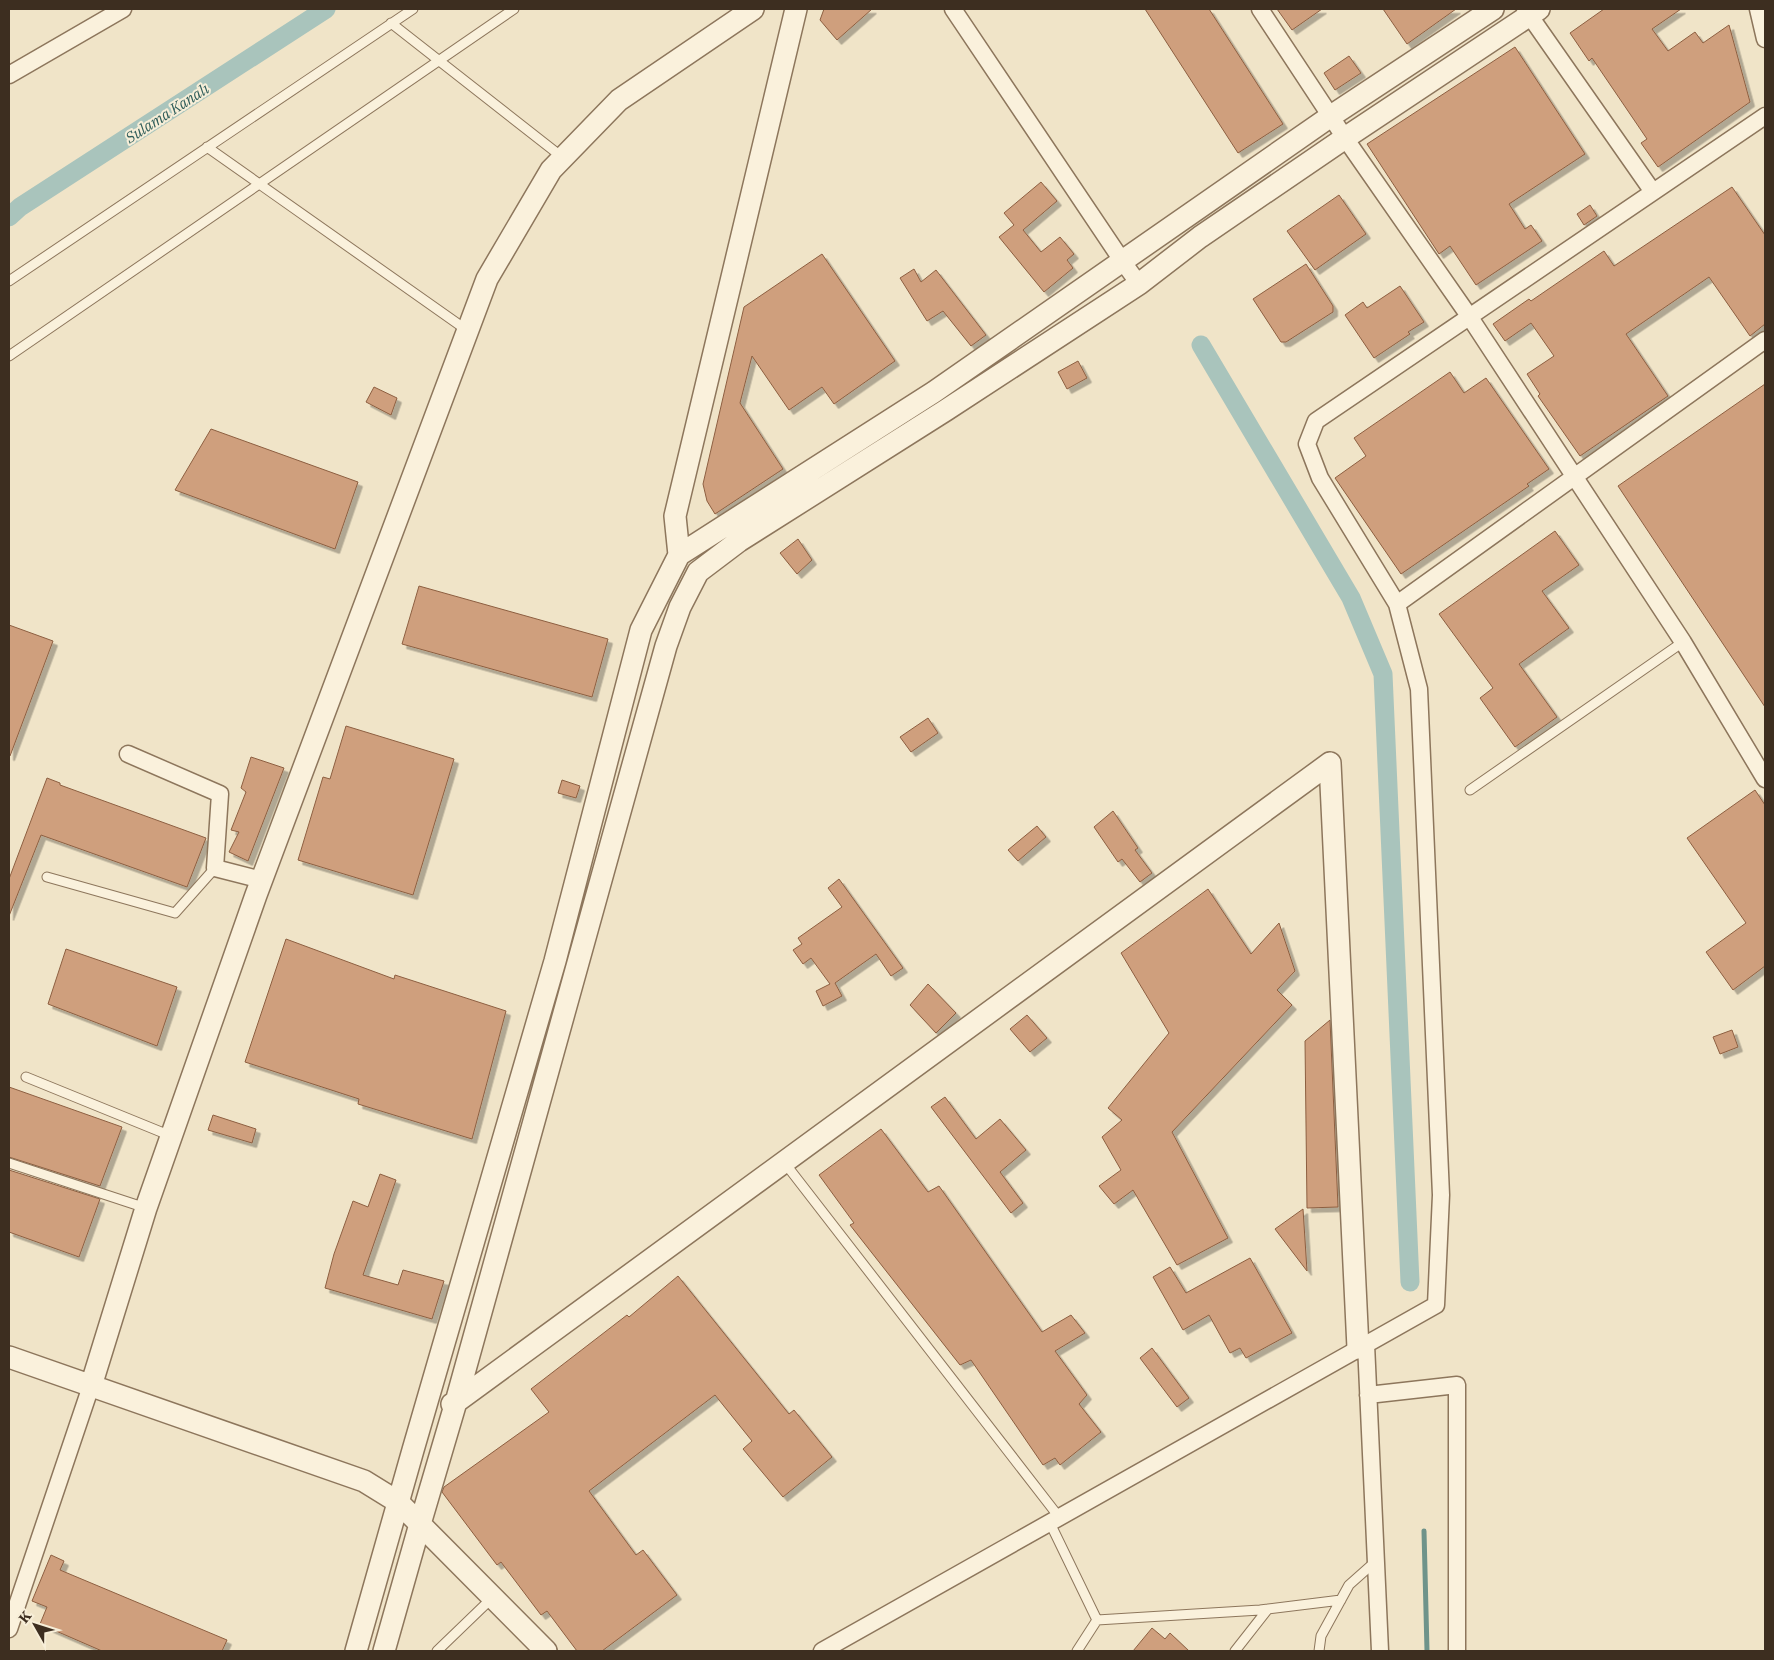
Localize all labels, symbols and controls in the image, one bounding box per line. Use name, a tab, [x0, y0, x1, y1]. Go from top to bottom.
water label: Sulama Kanalı	[121, 79, 213, 148]
north arrow	[10, 1600, 60, 1650]
text: K	[15, 1607, 35, 1627]

